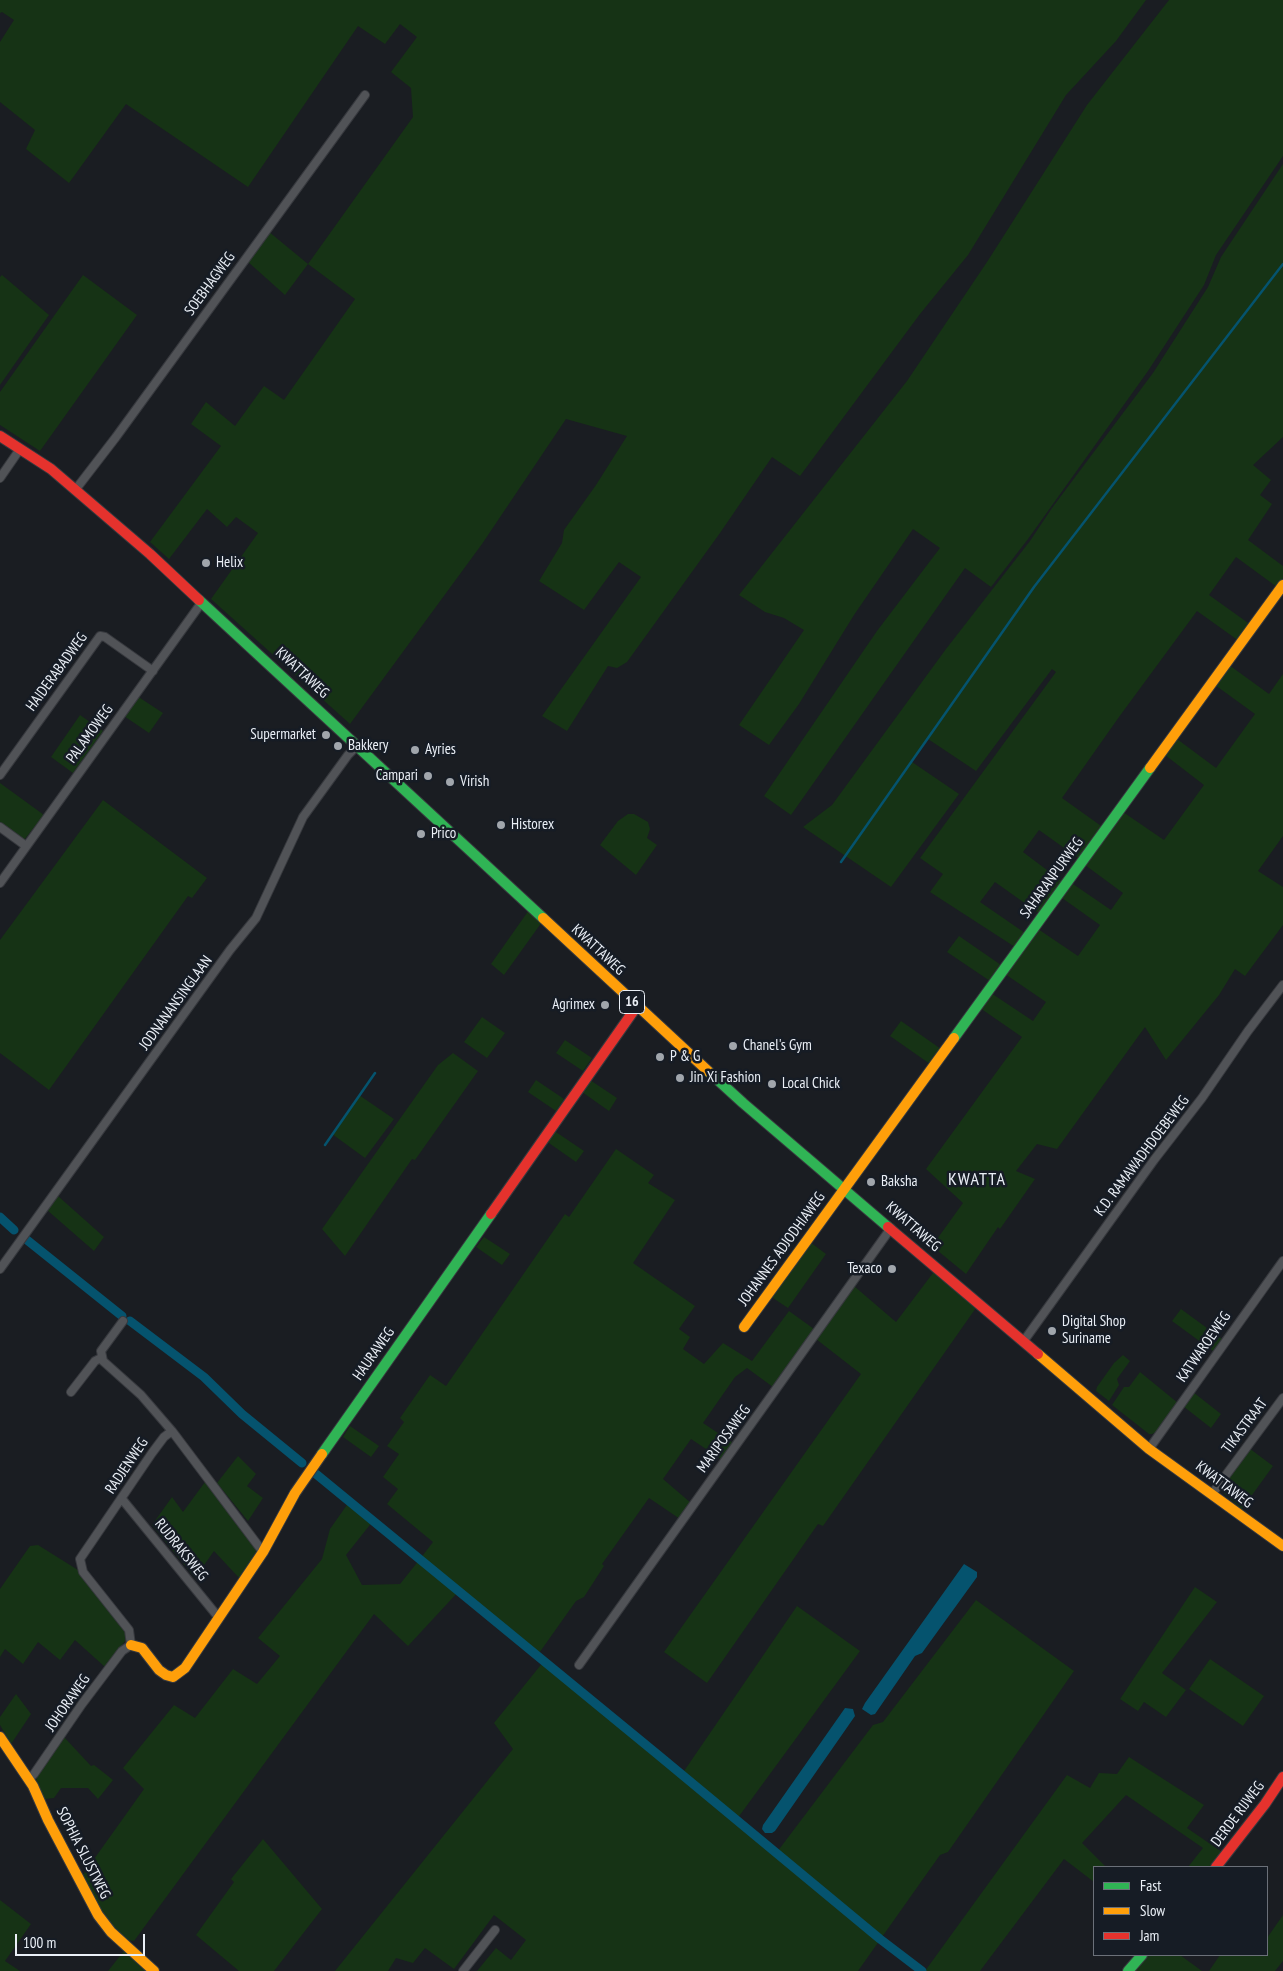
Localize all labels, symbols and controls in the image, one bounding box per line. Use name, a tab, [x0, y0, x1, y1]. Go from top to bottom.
street label: SOEBHAGWEG	[181, 249, 239, 319]
place label: Helix	[216, 554, 243, 572]
marker: Helix	[200, 557, 212, 569]
street label: HAIDERABADWEG	[23, 629, 91, 715]
street label: KWATTAWEG	[271, 644, 333, 702]
street label: PALAMOWEG	[63, 701, 117, 767]
place label: Supermarket	[250, 726, 316, 744]
marker: Supermarket	[320, 729, 332, 741]
place label: Bakkery	[348, 737, 388, 755]
marker: Bakkery	[332, 740, 344, 752]
place label: Ayries	[425, 741, 456, 759]
marker: Ayries	[409, 744, 421, 756]
place label: Campari	[376, 767, 418, 785]
marker: Campari	[422, 770, 434, 782]
place label: Virish	[460, 773, 489, 791]
marker: Virish	[444, 776, 456, 788]
place label: Historex	[511, 816, 554, 834]
marker: Historex	[495, 819, 507, 831]
place label: Prico	[431, 825, 456, 843]
marker: Prico	[415, 828, 427, 840]
street label: SAHARANPURWEG	[1017, 834, 1087, 922]
street label: KWATTAWEG	[567, 921, 629, 979]
street label: JODNANANSINGLAAN	[136, 952, 216, 1054]
road number: 16	[620, 990, 644, 1014]
place label: Agrimex	[552, 996, 595, 1014]
marker: Agrimex	[599, 999, 611, 1011]
place label: Chanel's Gym	[743, 1037, 812, 1055]
marker: Chanel's Gym	[727, 1040, 739, 1052]
place label: P & G	[670, 1048, 700, 1066]
marker: P & G	[654, 1051, 666, 1063]
place label: Jin Xi Fashion	[690, 1069, 761, 1087]
marker: Jin Xi Fashion	[674, 1072, 686, 1084]
place label: Local Chick	[782, 1075, 840, 1093]
marker: Local Chick	[766, 1078, 778, 1090]
street label: K.D. RAMAWADHDOEBEWEG	[1091, 1092, 1193, 1220]
district label: KWATTA	[947, 1169, 1007, 1191]
place label: Baksha	[881, 1173, 918, 1191]
marker: Baksha	[865, 1176, 877, 1188]
street label: JOHANNES ADJODHIAWEG	[735, 1189, 829, 1309]
street label: KWATTAWEG	[882, 1198, 944, 1256]
place label: Texaco	[847, 1260, 882, 1278]
marker: Texaco	[886, 1263, 898, 1275]
street label: KATWAROEWEG	[1173, 1308, 1235, 1386]
place label: Digital Shop Suriname	[1062, 1313, 1126, 1348]
street label: HAURAWEG	[349, 1324, 399, 1384]
marker: Digital Shop Suriname	[1046, 1325, 1058, 1337]
street label: TIKASTRAAT	[1218, 1395, 1272, 1457]
street label: MARIPOSAWEG	[693, 1402, 755, 1476]
street label: RADJENWEG	[102, 1435, 152, 1497]
street label: KWATTAWEG	[1192, 1458, 1256, 1512]
street label: RUDRAKSWEG	[151, 1515, 211, 1585]
street label: JOHORAWEG	[42, 1671, 94, 1735]
street label: DERDE RIJWEG	[1208, 1778, 1268, 1850]
street label: SOPHIA SLUSTWEG	[52, 1804, 114, 1902]
legend	[1093, 1866, 1268, 1956]
text: Fast	[1140, 1876, 1161, 1895]
text: Slow	[1140, 1901, 1165, 1920]
scale bar	[18, 1924, 148, 1956]
text: Jam	[1140, 1926, 1159, 1945]
text: 100 m	[23, 1933, 56, 1952]

